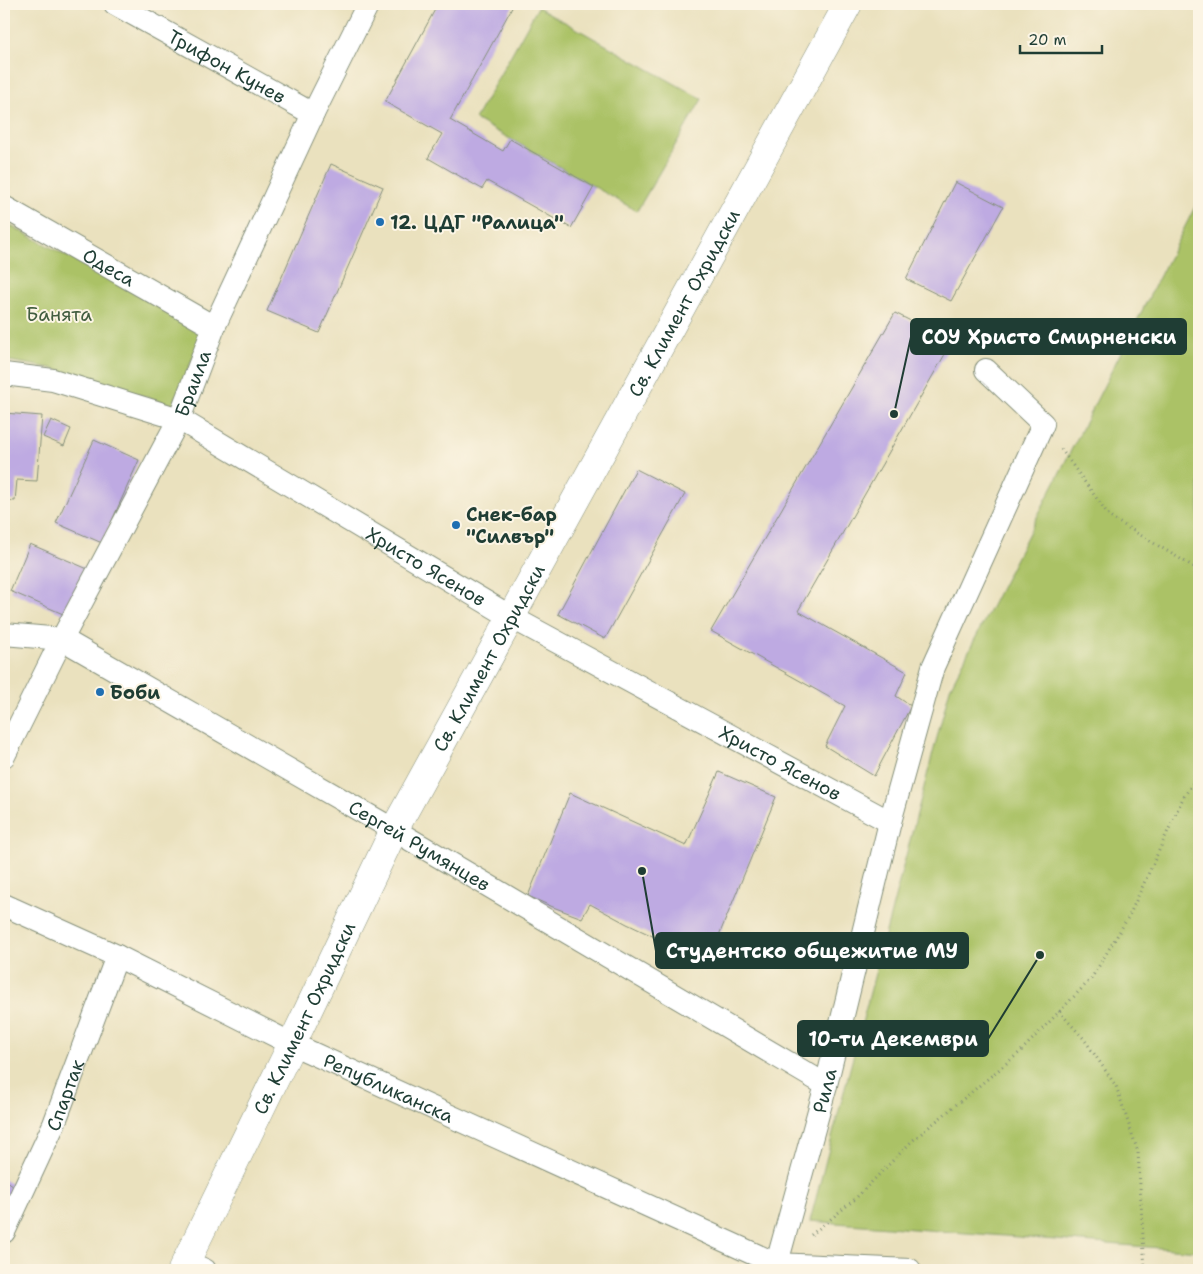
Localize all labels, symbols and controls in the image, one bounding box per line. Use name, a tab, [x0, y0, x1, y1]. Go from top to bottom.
scale bar	[1020, 22, 1103, 54]
street label: Трифон Кунев	[163, 24, 290, 109]
text: 20 m	[1028, 30, 1067, 50]
street label: Св. Климент Охридски	[623, 205, 746, 401]
place label: 12. ЦДГ "Ралица"	[390, 210, 564, 235]
marker: 12. ЦДГ "Ралица"	[374, 216, 386, 228]
street label: Одеса	[78, 243, 140, 292]
park label: Банята	[26, 302, 92, 327]
callout: СОУ Христо Смирненски	[911, 319, 1186, 354]
text: СОУ Христо Смирненски	[922, 324, 1177, 350]
street label: Браила	[169, 346, 217, 420]
place label: Снек-бар "Силвър"	[466, 502, 557, 549]
marker: Снек-бар "Силвър"	[450, 519, 462, 531]
street label: Христо Ясенов	[361, 521, 490, 612]
street label: Св. Климент Охридски	[427, 560, 551, 756]
place label: Боби	[110, 680, 160, 705]
marker: Боби	[94, 686, 106, 698]
street label: Христо Ясенов	[715, 720, 845, 806]
street label: Сергей Румянцев	[344, 795, 495, 897]
street label: Св. Климент Охридски	[248, 918, 361, 1119]
callout: Студентско общежитие МУ	[656, 933, 968, 968]
text: Студентско общежитие МУ	[666, 938, 958, 964]
callout: 10-ти Декември	[798, 1021, 988, 1056]
text: 10-ти Декември	[808, 1026, 978, 1052]
street label: Републиканска	[319, 1048, 458, 1129]
street label: Спартак	[40, 1056, 90, 1135]
street label: Рила	[807, 1066, 843, 1116]

